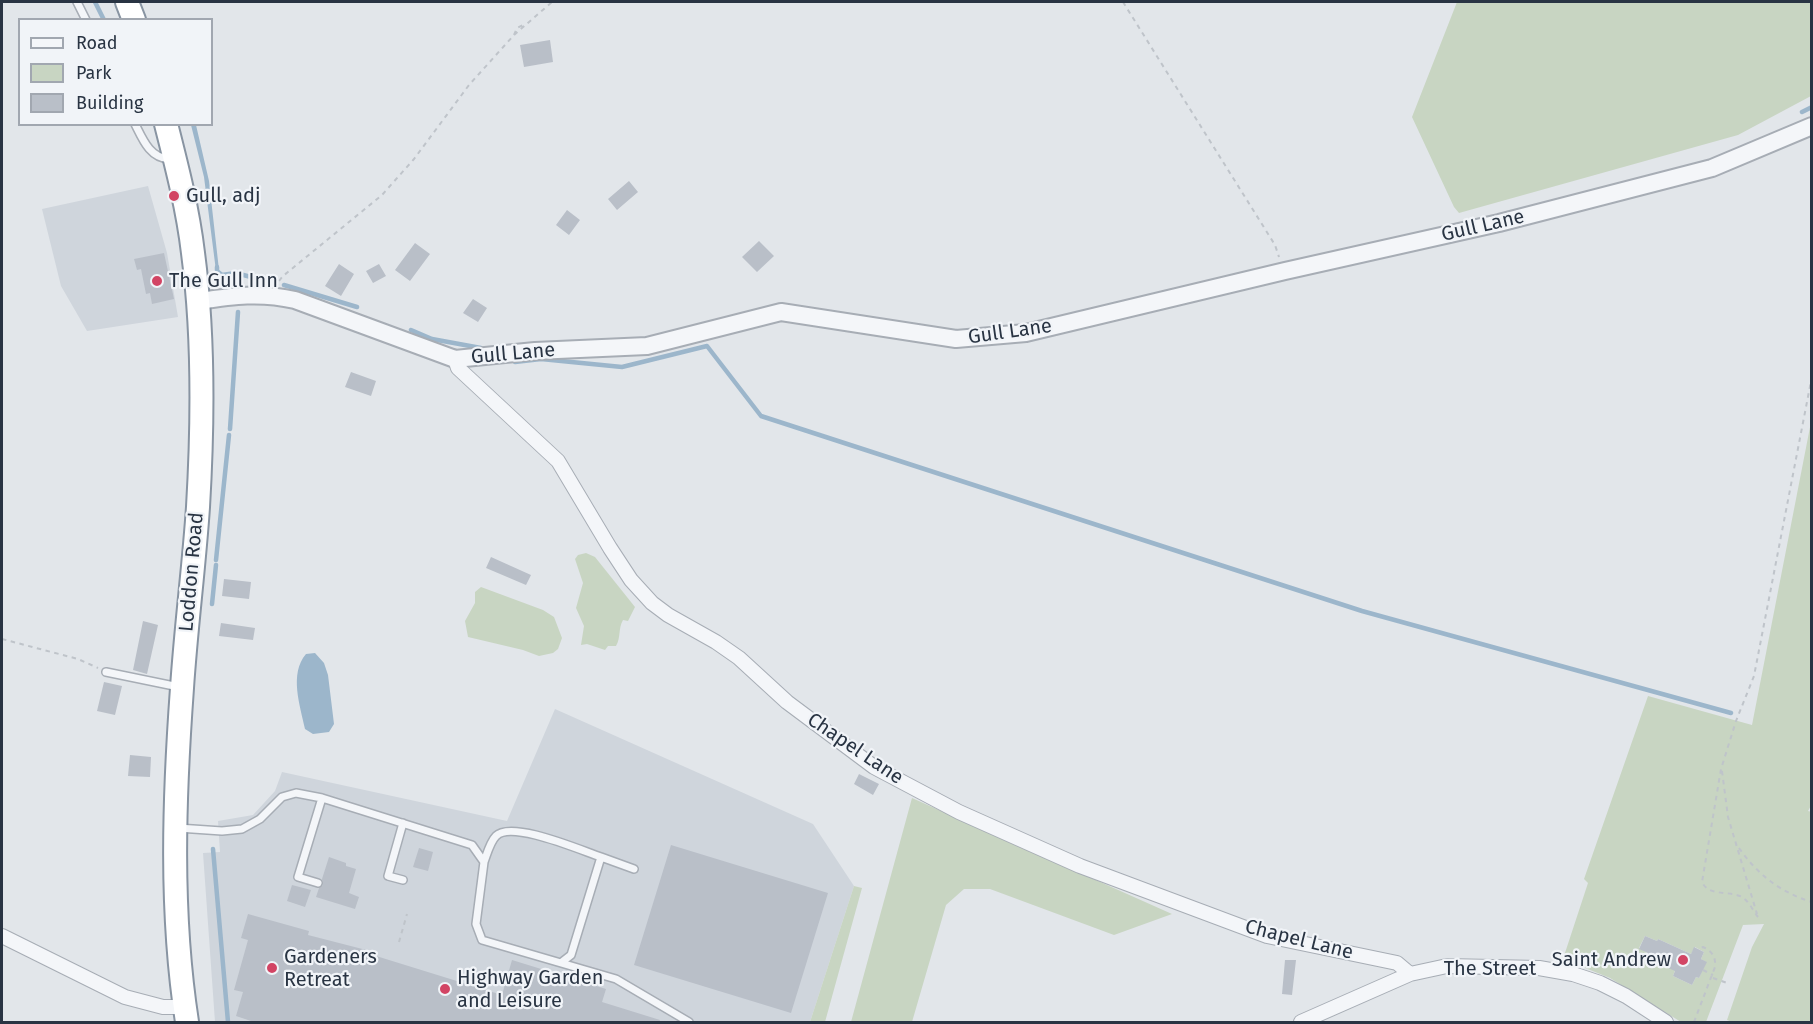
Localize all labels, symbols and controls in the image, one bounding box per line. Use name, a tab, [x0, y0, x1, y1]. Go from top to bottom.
legend	[18, 18, 213, 126]
text: Road	[76, 32, 118, 54]
text: Park	[76, 62, 111, 84]
text: Building	[76, 92, 143, 114]
place label: Gull, adj	[186, 184, 261, 208]
marker: Gull, adj	[167, 189, 181, 203]
street label: Gull Lane	[1439, 205, 1527, 247]
place label: The Gull Inn	[169, 269, 278, 293]
marker: The Gull Inn	[150, 274, 164, 288]
street label: Gull Lane	[966, 314, 1054, 350]
street label: Gull Lane	[470, 338, 556, 370]
street label: Loddon Road	[175, 511, 209, 633]
street label: Chapel Lane	[802, 708, 908, 790]
street label: Chapel Lane	[1242, 915, 1356, 965]
place label: Gardeners Retreat	[284, 945, 377, 992]
place label: Saint Andrew	[1552, 948, 1671, 972]
marker: Saint Andrew	[1676, 953, 1690, 967]
street label: The Street	[1444, 957, 1536, 981]
marker: Gardeners Retreat	[265, 961, 279, 975]
place label: Highway Garden and Leisure	[457, 966, 603, 1013]
marker: Highway Garden and Leisure	[438, 982, 452, 996]

